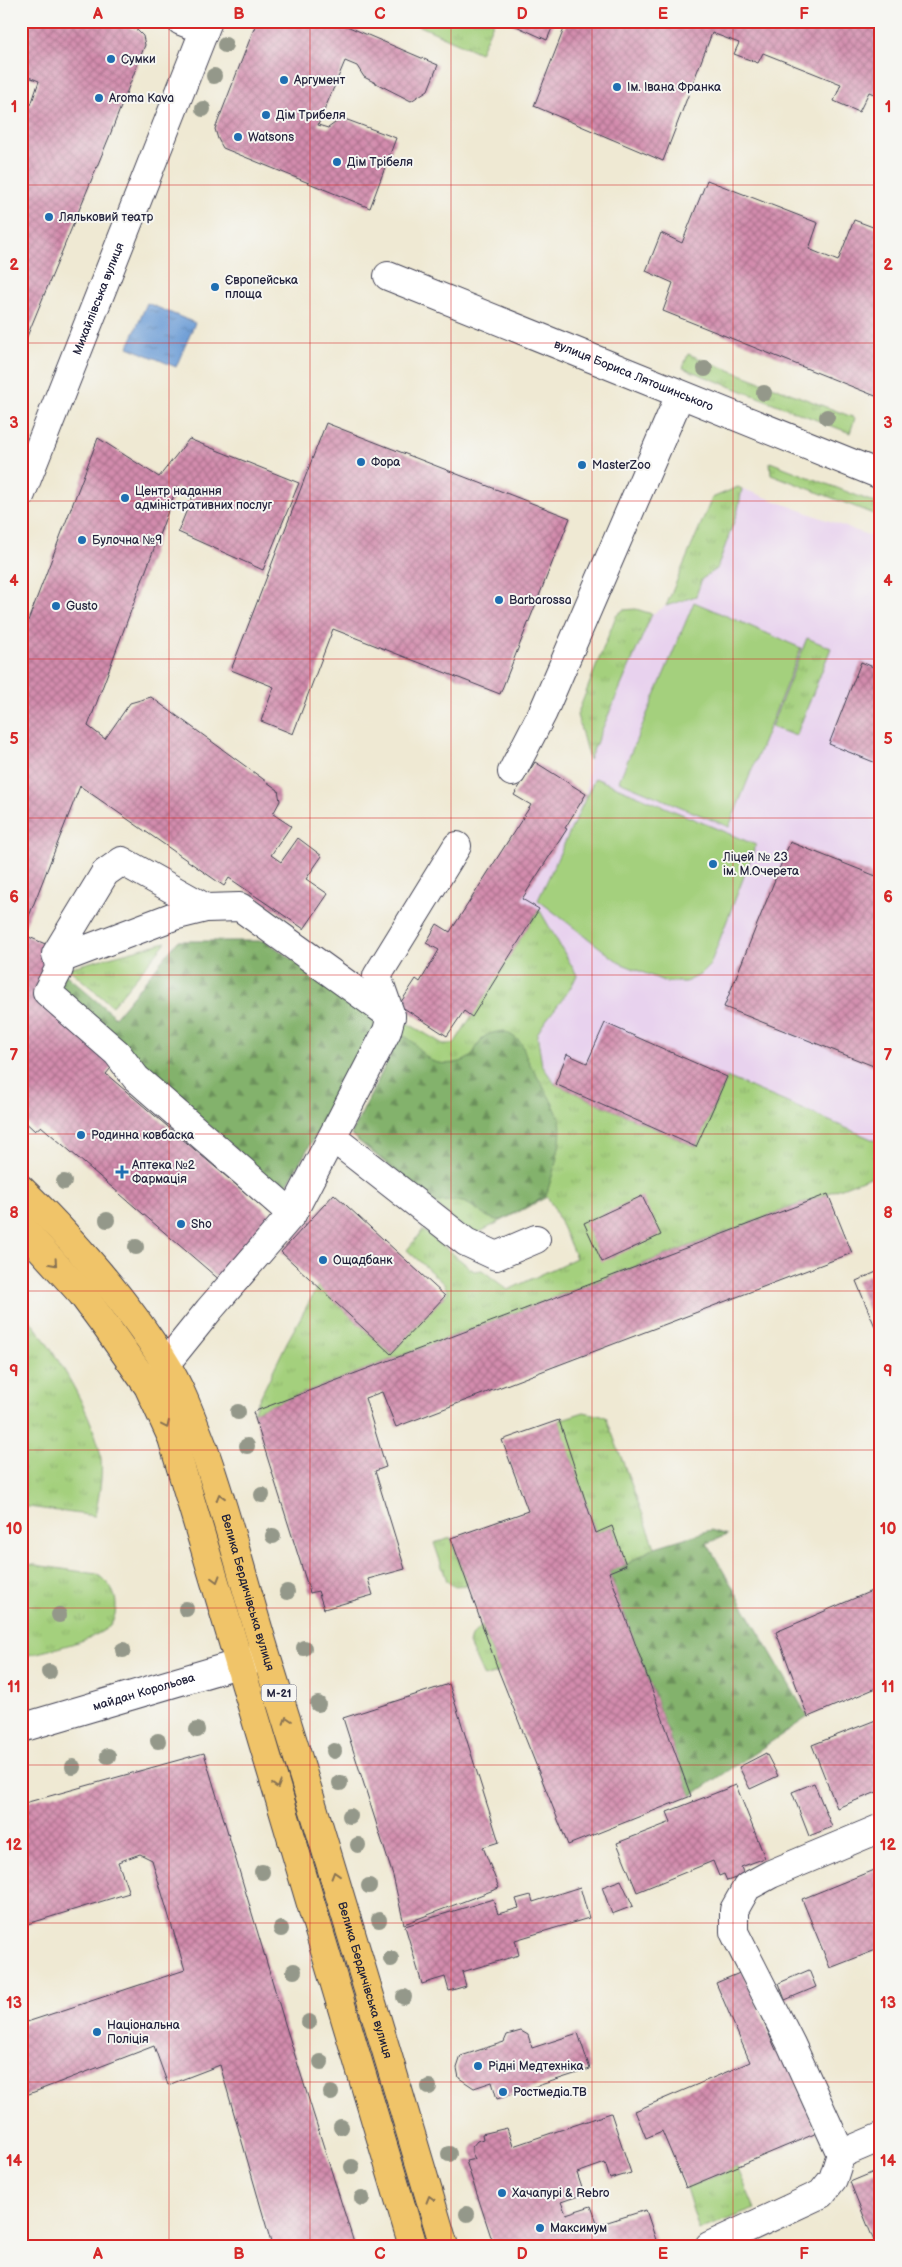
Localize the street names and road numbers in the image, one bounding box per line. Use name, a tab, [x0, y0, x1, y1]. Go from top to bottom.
street label: Михайлівська вулиця	[69, 240, 127, 357]
street label: вулиця Бориса Лятошинського	[552, 336, 716, 414]
street label: Велика Бердичівська вулиця	[218, 1512, 278, 1673]
street label: майдан Корольова	[91, 1670, 197, 1714]
road number: М-21	[262, 1685, 296, 1702]
street label: Велика Бердичівська вулиця	[335, 1900, 396, 2060]

